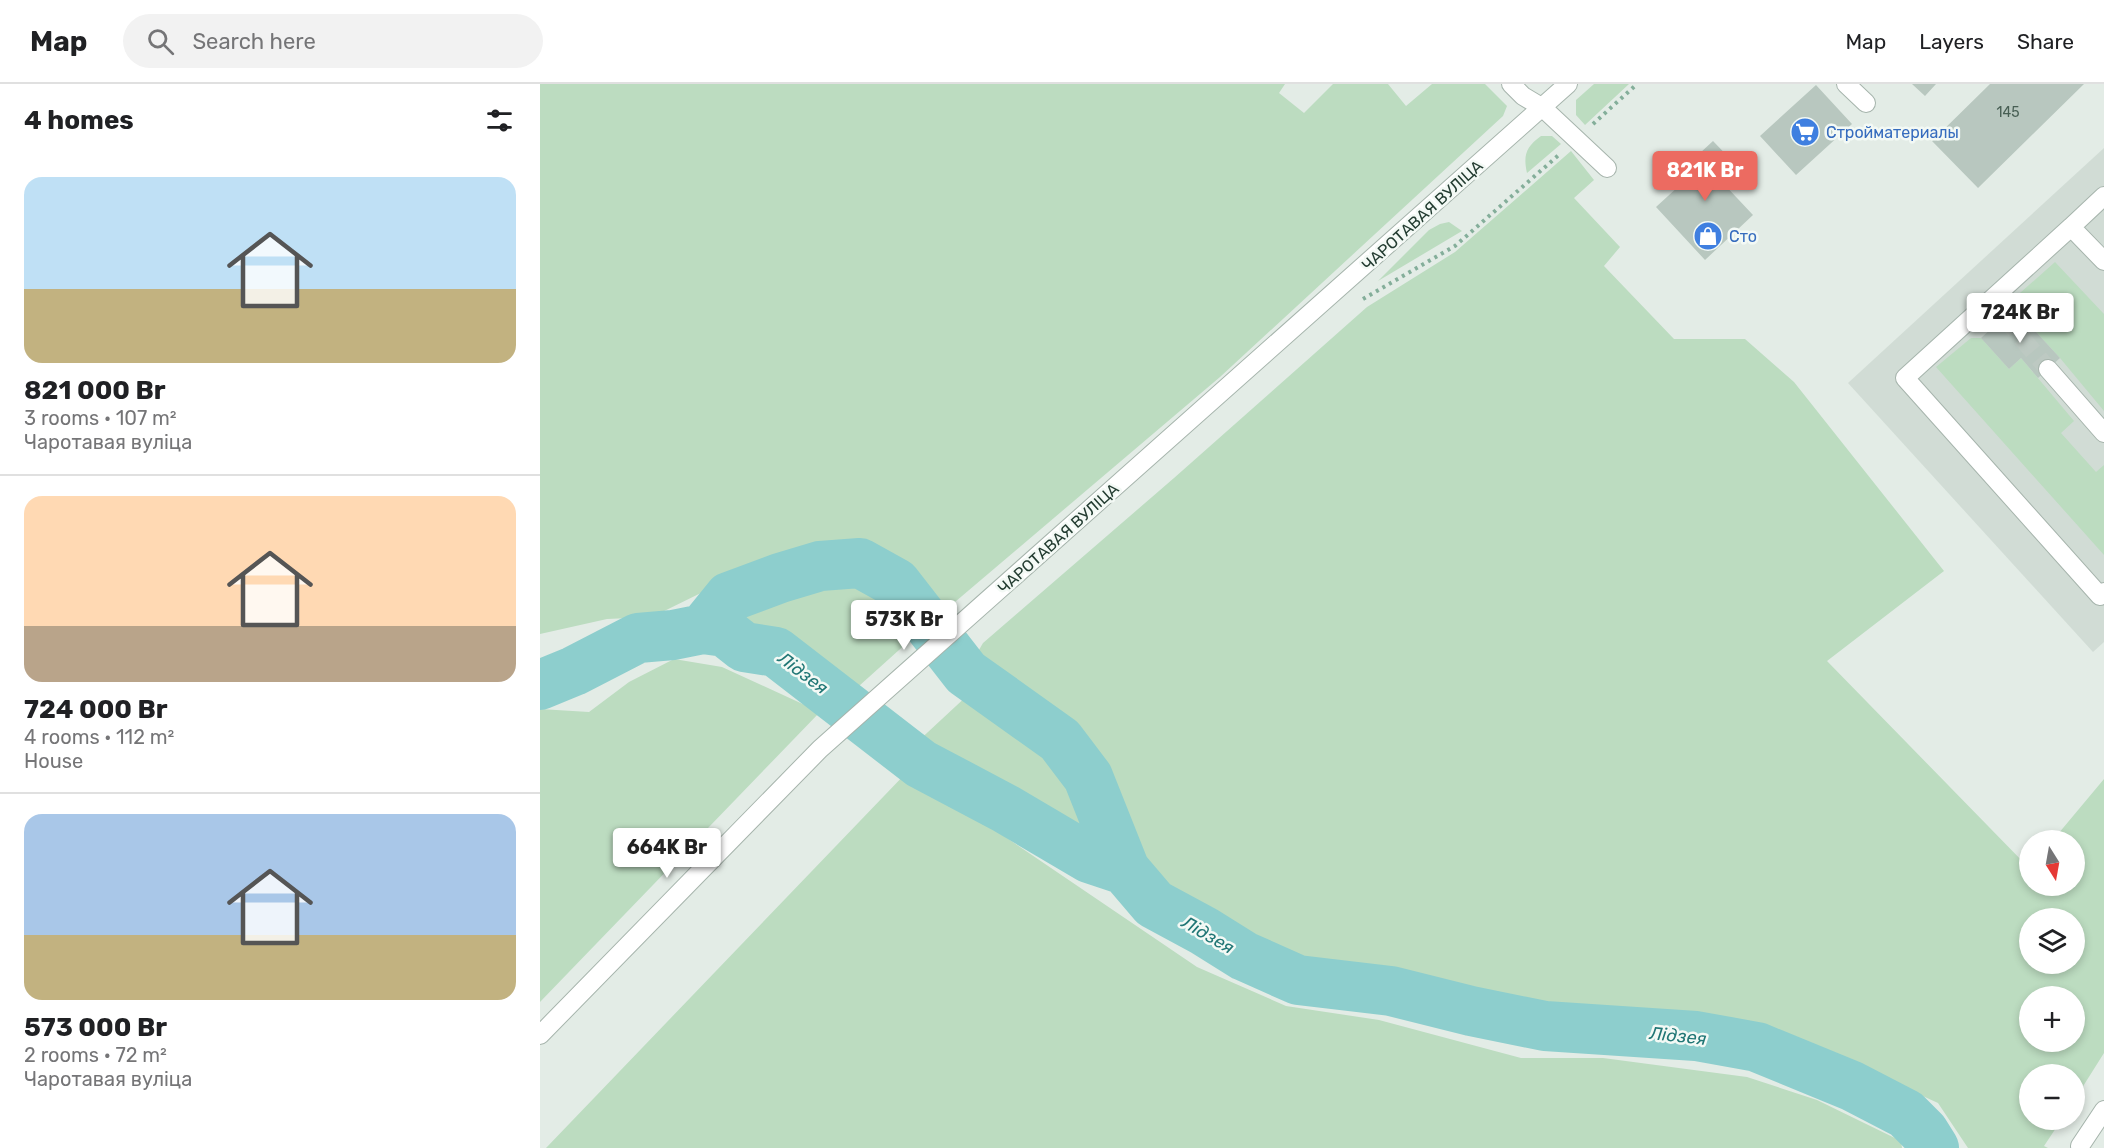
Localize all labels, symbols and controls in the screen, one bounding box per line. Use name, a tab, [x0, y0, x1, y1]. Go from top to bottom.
search box	[123, 14, 543, 68]
text: Map	[30, 25, 87, 58]
icon: search	[144, 25, 177, 58]
text: Search here	[192, 28, 316, 55]
text: Map	[1845, 29, 1886, 54]
text: Layers	[1919, 29, 1984, 54]
text: Share	[2017, 29, 2074, 54]
icon: filters	[483, 104, 516, 137]
house number: 145	[1996, 104, 2020, 121]
text: 4 homes	[24, 105, 134, 136]
supermarket icon: Стройматериалы	[1789, 116, 1821, 148]
place label: Стройматериалы	[1826, 123, 1959, 142]
pin: 821K Br	[1650, 151, 1760, 202]
street label: ЧАРОТАВАЯ ВУЛІЦА	[1358, 156, 1487, 275]
text: 821K Br	[1666, 158, 1744, 182]
icon: home	[216, 216, 324, 324]
shop icon: Сто	[1692, 220, 1724, 252]
place label: Сто	[1729, 227, 1757, 246]
pin: 724K Br	[1965, 293, 2075, 344]
text: 724K Br	[1981, 300, 2059, 324]
text: 821 000 Br	[24, 375, 166, 406]
text: 3 rooms · 107 m²	[24, 406, 177, 430]
text: Чаротавая вуліца	[24, 430, 192, 454]
street label: ЧАРОТАВАЯ ВУЛІЦА	[994, 479, 1123, 598]
icon: home	[216, 535, 324, 643]
pin: 573K Br	[849, 600, 959, 651]
text: 573K Br	[865, 607, 943, 631]
water label: Лідзея	[773, 647, 832, 699]
text: 724 000 Br	[24, 694, 168, 725]
text: 4 rooms · 112 m²	[24, 725, 174, 749]
text: House	[24, 749, 83, 773]
pin: 664K Br	[612, 828, 722, 879]
north arrow	[2019, 830, 2085, 896]
map controls	[2019, 830, 2085, 1130]
text: 664K Br	[627, 835, 707, 859]
icon: home	[216, 853, 324, 961]
button: layers	[2019, 908, 2085, 974]
water label: Лідзея	[1177, 911, 1238, 959]
button: +	[2019, 986, 2085, 1052]
text: 573 000 Br	[24, 1012, 167, 1043]
water label: Лідзея	[1648, 1022, 1708, 1050]
text: 2 rooms · 72 m²	[24, 1043, 167, 1067]
button: −	[2019, 1064, 2085, 1130]
text: Чаротавая вуліца	[24, 1067, 192, 1091]

